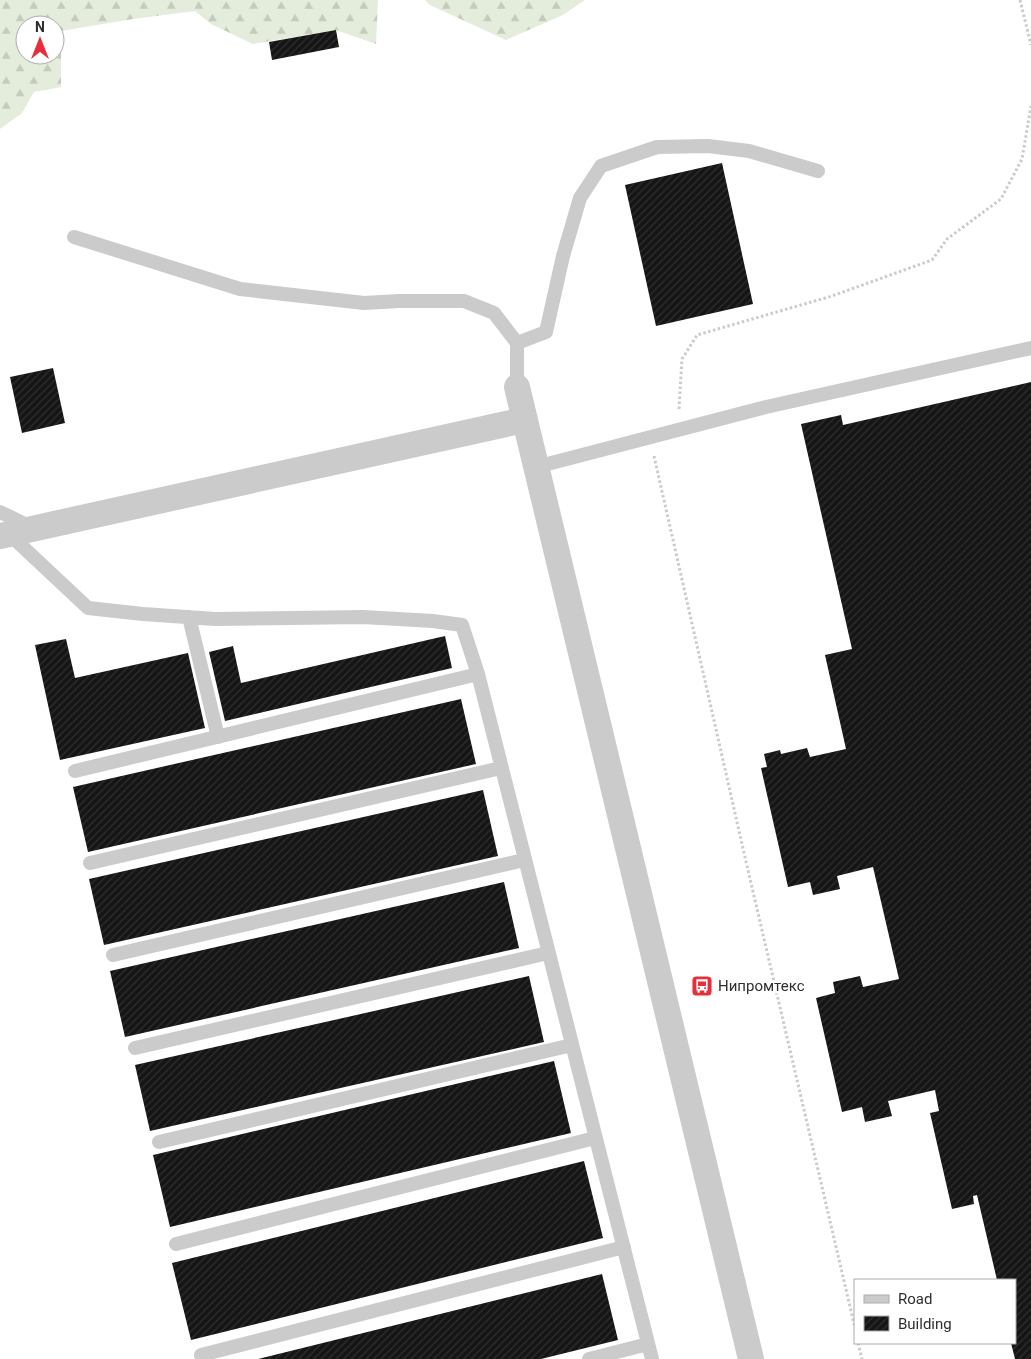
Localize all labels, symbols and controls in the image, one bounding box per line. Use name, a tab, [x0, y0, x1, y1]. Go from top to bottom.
north arrow	[15, 15, 65, 65]
text: N	[35, 19, 45, 35]
bus stop icon: Нипромтекс	[690, 974, 714, 998]
place label: Нипромтекс	[718, 977, 805, 995]
legend	[854, 1279, 1016, 1344]
text: Road	[898, 1290, 932, 1308]
text: Building	[898, 1315, 952, 1333]

